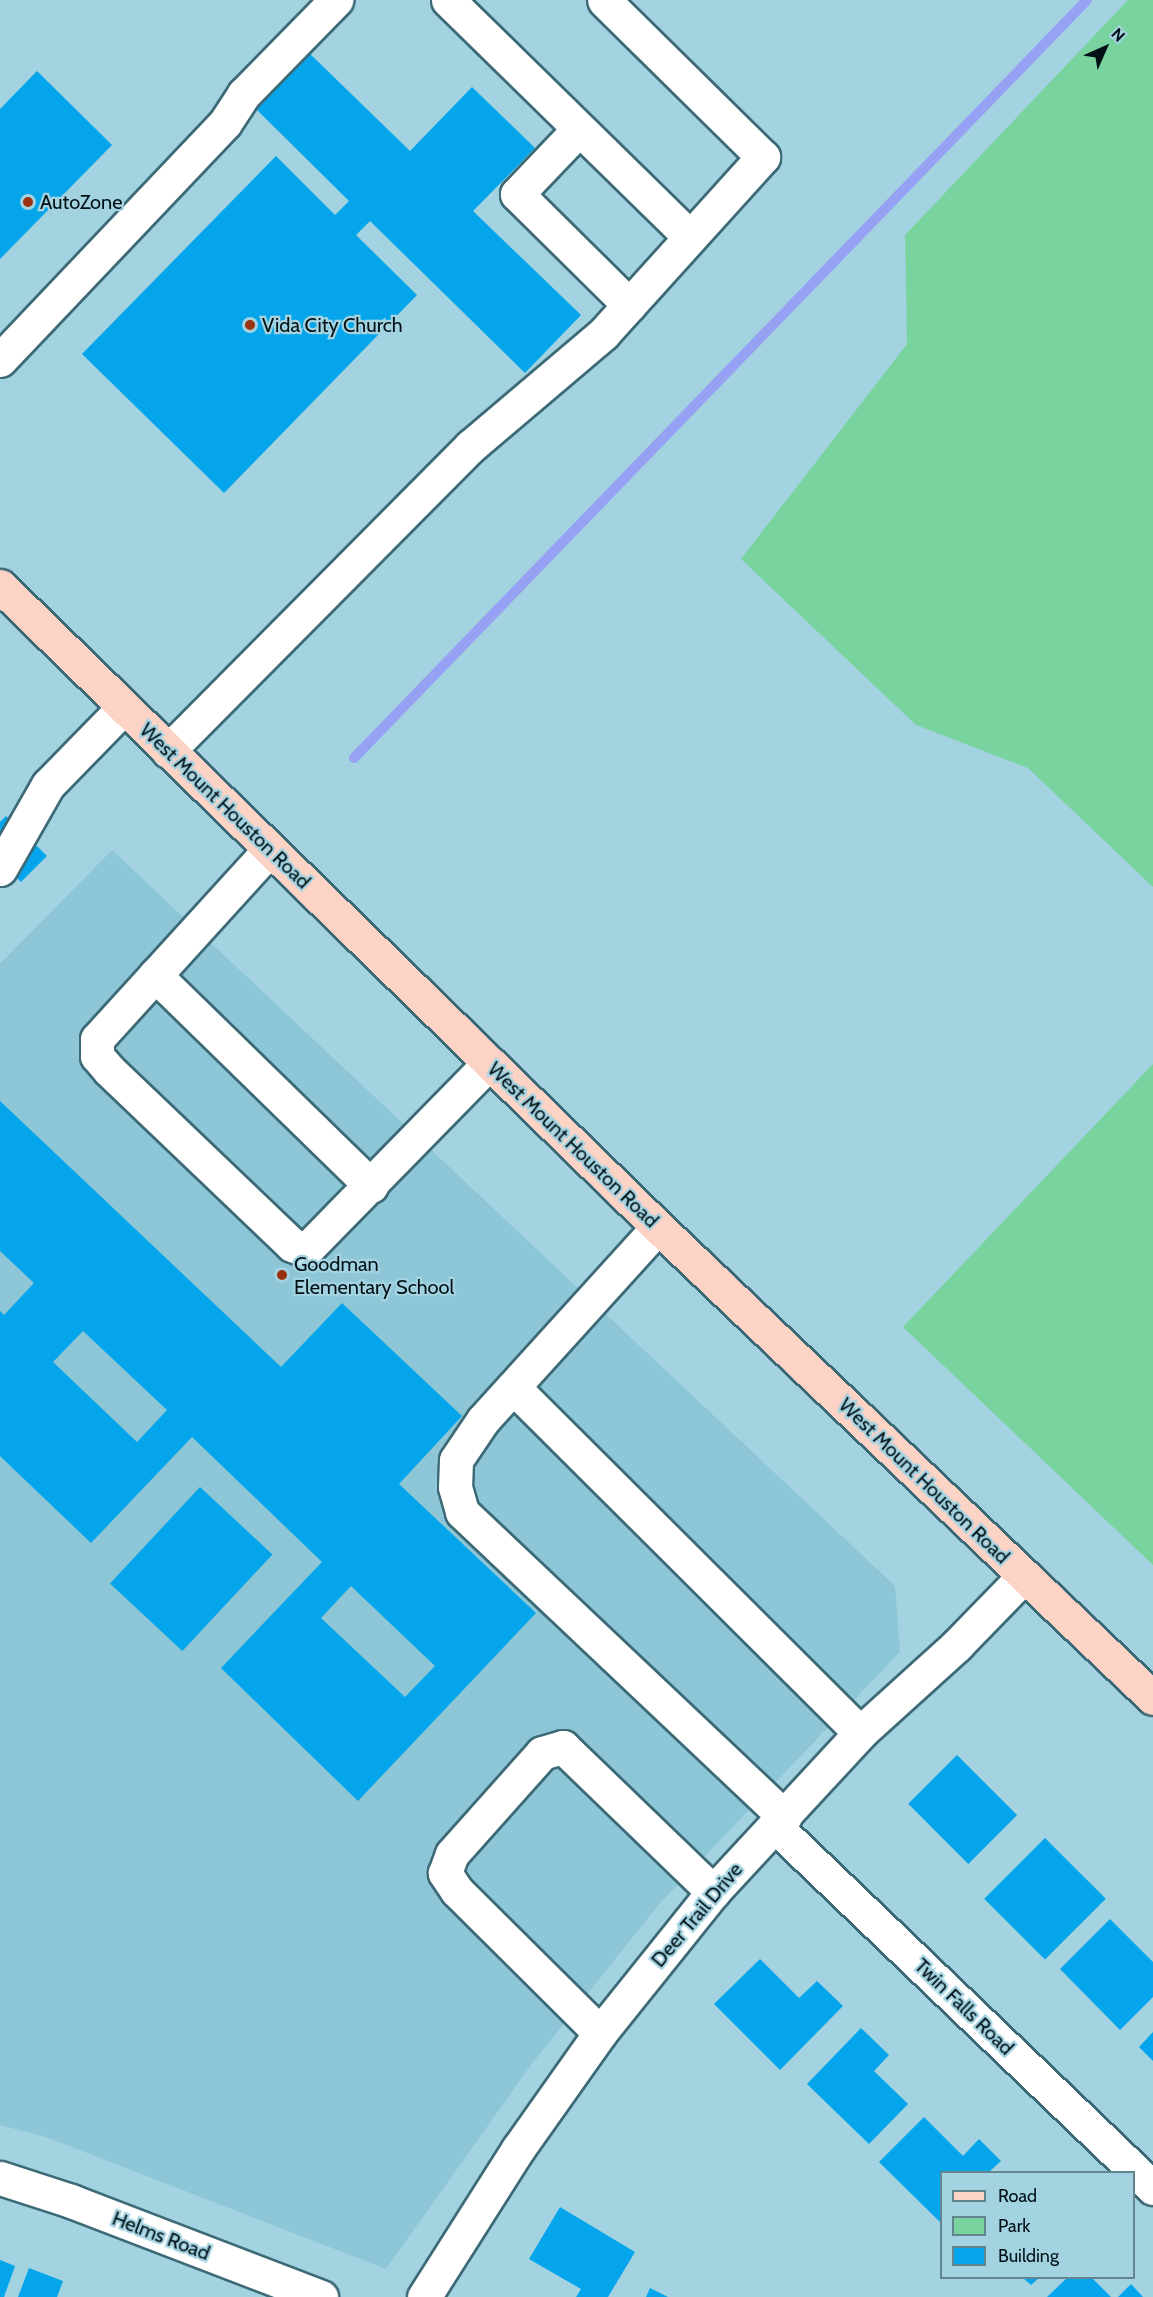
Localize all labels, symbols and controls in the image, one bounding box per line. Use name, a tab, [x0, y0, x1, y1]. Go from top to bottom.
north arrow	[1075, 18, 1135, 78]
text: N	[1107, 24, 1129, 46]
place label: AutoZone	[40, 190, 122, 214]
marker: AutoZone	[21, 195, 35, 209]
place label: Vida City Church	[262, 313, 403, 337]
marker: Vida City Church	[243, 318, 257, 332]
street label: West Mount Houston Road	[135, 718, 315, 894]
street label: West Mount Houston Road	[483, 1057, 663, 1233]
place label: Goodman Elementary School	[294, 1252, 454, 1299]
marker: Goodman Elementary School	[275, 1268, 289, 1282]
street label: West Mount Houston Road	[834, 1393, 1014, 1569]
street label: Deer Trail Drive	[646, 1858, 748, 1972]
street label: Twin Falls Road	[910, 1954, 1018, 2060]
legend	[940, 2171, 1135, 2279]
text: Road	[998, 2185, 1037, 2207]
street label: Helms Road	[109, 2206, 213, 2266]
text: Park	[998, 2215, 1030, 2237]
text: Building	[998, 2245, 1059, 2267]

